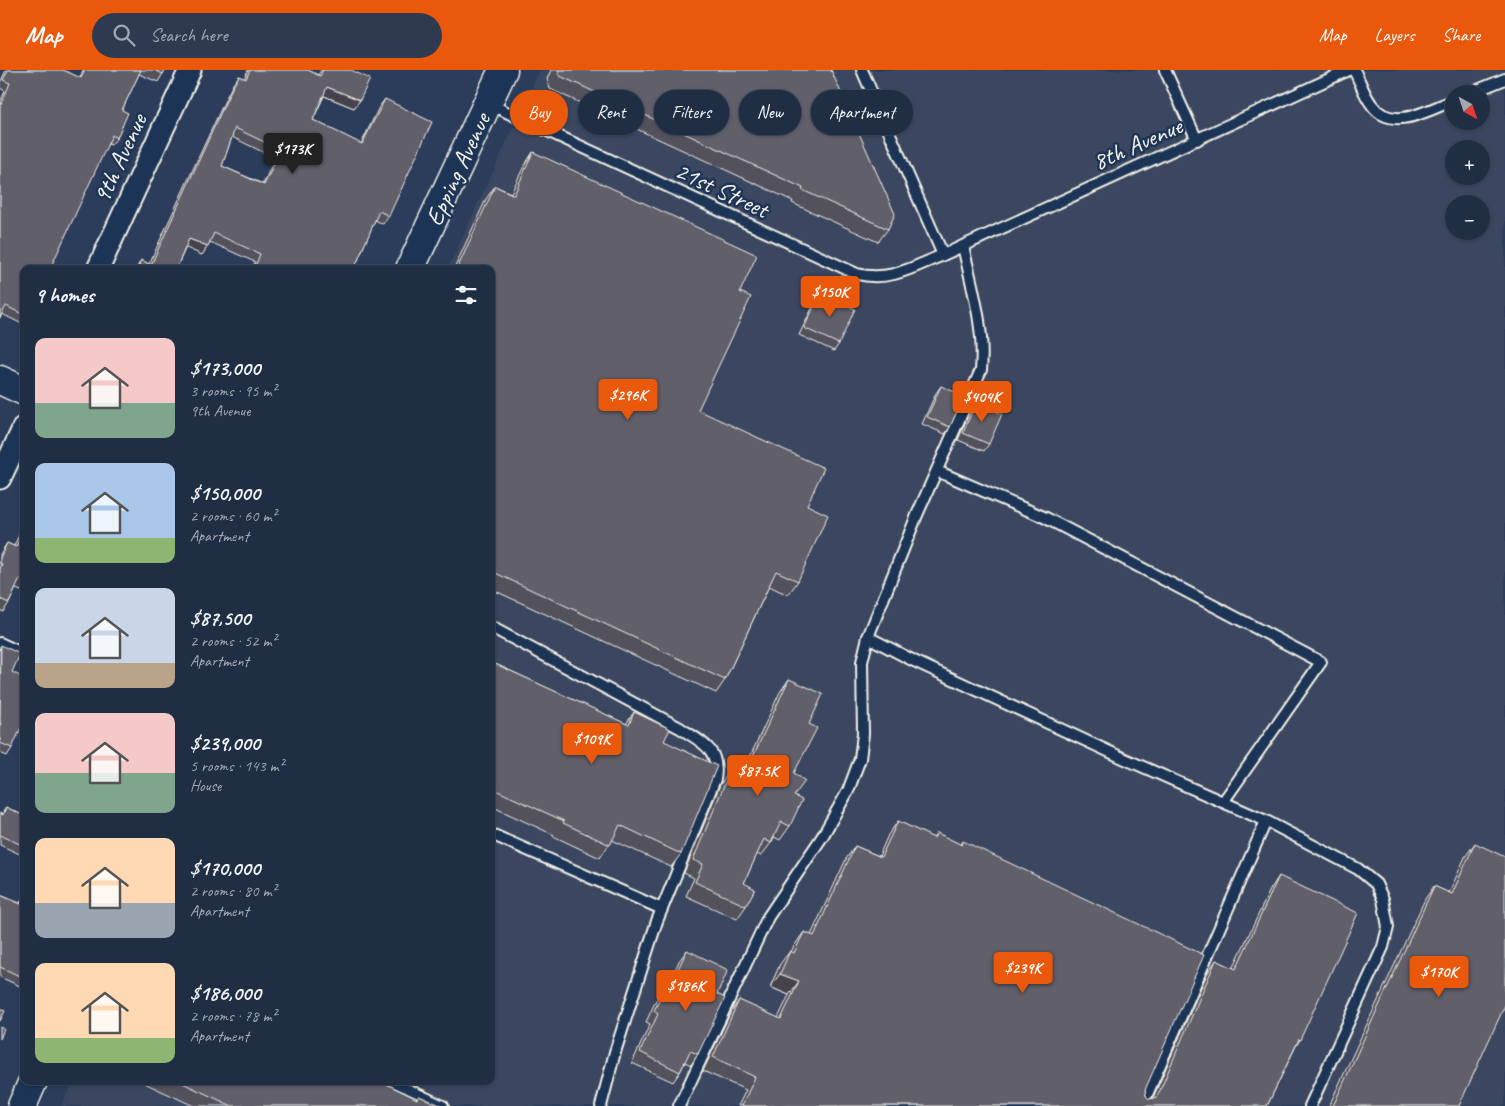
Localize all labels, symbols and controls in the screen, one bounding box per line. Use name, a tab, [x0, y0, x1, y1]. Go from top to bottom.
search box	[92, 13, 442, 58]
text: Map	[25, 20, 62, 50]
icon: search	[110, 21, 138, 49]
text: Search here	[150, 23, 228, 47]
text: Map	[1319, 24, 1347, 46]
text: Layers	[1375, 24, 1414, 46]
text: Share	[1442, 24, 1480, 46]
north arrow	[1445, 85, 1490, 130]
map controls	[1445, 85, 1490, 240]
chip: Buy	[510, 90, 568, 135]
chip: Rent	[578, 90, 644, 135]
chip: Filters	[654, 90, 729, 135]
chip: New	[739, 90, 801, 135]
chip: Apartment	[811, 90, 913, 135]
street label: Epping Avenue	[418, 106, 499, 231]
street label: 9th Avenue	[85, 107, 155, 208]
street label: 8th Avenue	[1088, 109, 1189, 178]
pin: $173K	[258, 132, 328, 175]
text: $173K	[275, 139, 311, 159]
button: +	[1445, 140, 1490, 185]
street label: 21st Street	[670, 154, 776, 227]
button: −	[1445, 195, 1490, 240]
pin: $150K	[795, 276, 865, 318]
icon: filters	[452, 281, 480, 309]
text: 9 homes	[35, 282, 94, 308]
text: $150K	[812, 282, 848, 302]
text: $173,000	[190, 355, 260, 381]
icon: home	[75, 358, 135, 418]
pin: $296K	[593, 378, 663, 421]
pin: $404K	[947, 380, 1017, 423]
text: 3 rooms · 95 m²	[190, 381, 276, 401]
text: $296K	[609, 385, 647, 405]
text: $404K	[964, 387, 1000, 407]
text: 9th Avenue	[190, 401, 250, 421]
text: $150,000	[190, 480, 260, 506]
icon: home	[75, 483, 135, 543]
text: 2 rooms · 60 m²	[190, 506, 276, 526]
text: Apartment	[190, 526, 249, 546]
text: $87,500	[190, 605, 250, 631]
icon: home	[75, 608, 135, 668]
text: 2 rooms · 52 m²	[190, 631, 276, 651]
text: Apartment	[190, 651, 249, 671]
pin: $109K	[557, 722, 627, 765]
text: $109K	[574, 729, 610, 749]
text: $239,000	[190, 730, 260, 756]
icon: home	[75, 733, 135, 793]
pin: $87.5K	[717, 754, 799, 797]
text: 5 rooms · 143 m²	[190, 756, 284, 776]
text: $87.5K	[738, 761, 778, 781]
text: House	[190, 776, 221, 796]
text: $170,000	[190, 855, 260, 881]
icon: home	[75, 858, 135, 918]
text: 2 rooms · 80 m²	[190, 881, 276, 901]
text: Apartment	[190, 901, 249, 921]
pin: $239K	[988, 952, 1058, 994]
pin: $170K	[1404, 956, 1474, 998]
text: $239K	[1005, 958, 1041, 978]
text: $170K	[1421, 962, 1457, 982]
pin: $186K	[651, 970, 721, 1012]
text: $186K	[667, 976, 705, 996]
text: $186,000	[190, 980, 261, 1006]
icon: home	[75, 983, 135, 1043]
text: 2 rooms · 78 m²	[190, 1006, 276, 1026]
text: Apartment	[190, 1026, 249, 1046]

